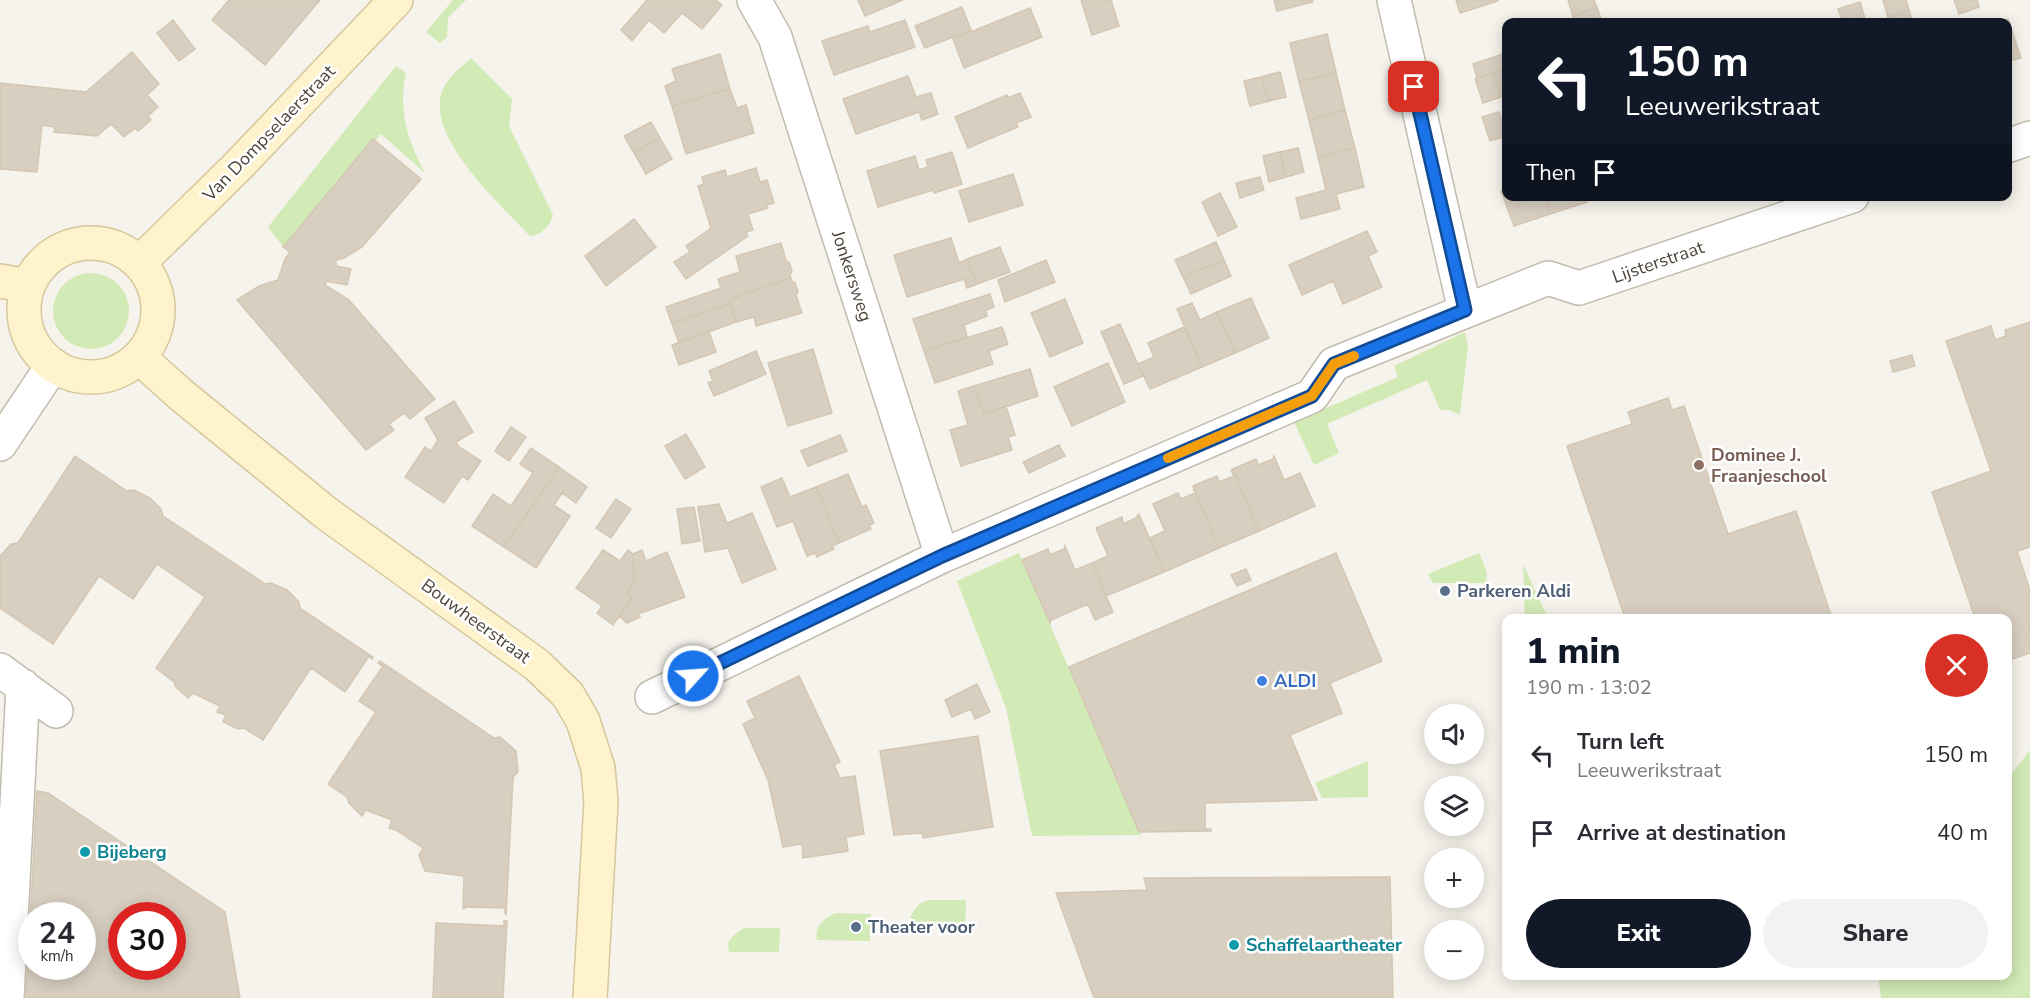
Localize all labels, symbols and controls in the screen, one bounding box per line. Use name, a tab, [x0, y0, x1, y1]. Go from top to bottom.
text: 150 m	[1625, 34, 1749, 91]
icon: left	[1526, 42, 1604, 120]
street label: Van Dompselaerstraat	[197, 59, 341, 207]
pin	[1388, 61, 1439, 112]
icon: arrive	[1397, 70, 1430, 103]
text: Leeuwerikstraat	[1625, 88, 1819, 125]
icon: arrive	[1588, 156, 1621, 189]
text: Then	[1526, 158, 1576, 188]
street label: Jonkersweg	[826, 226, 878, 325]
street label: Lijsterstraat	[1609, 235, 1708, 289]
place label: Dominee J. Fraanjeschool	[1711, 443, 1827, 488]
marker: Dominee J. Fraanjeschool	[1692, 458, 1706, 472]
street label: Bouwheerstraat	[416, 573, 536, 669]
place label: Parkeren Aldi	[1457, 579, 1571, 603]
marker: Parkeren Aldi	[1438, 584, 1452, 598]
text: 1 min	[1526, 627, 1621, 676]
button: close	[1925, 634, 1988, 697]
position arrow	[661, 644, 725, 708]
place label: ALDI	[1274, 669, 1316, 693]
marker: ALDI	[1255, 674, 1269, 688]
text: 190 m · 13:02	[1526, 674, 1652, 701]
map controls	[1424, 704, 1484, 980]
button: sound	[1424, 704, 1484, 764]
text: Turn left	[1577, 727, 1664, 757]
icon: left	[1526, 739, 1559, 772]
text: 150 m	[1924, 740, 1988, 770]
text: Leeuwerikstraat	[1577, 757, 1721, 784]
button: layers	[1424, 776, 1484, 836]
icon: arrive	[1526, 817, 1559, 850]
text: Arrive at destination	[1577, 818, 1786, 848]
text: 40 m	[1937, 818, 1988, 848]
place label: Bijeberg	[97, 840, 167, 864]
marker: Bijeberg	[78, 845, 92, 859]
button: +	[1424, 848, 1484, 908]
button: Exit	[1526, 899, 1751, 968]
button: Share	[1763, 899, 1988, 968]
speed limit sign: 30	[108, 902, 186, 980]
text: 24	[39, 913, 75, 954]
place label: Theater voor	[868, 915, 975, 939]
marker: Theater voor	[849, 920, 863, 934]
button: −	[1424, 920, 1484, 980]
place label: Schaffelaartheater	[1246, 933, 1402, 957]
marker: Schaffelaartheater	[1227, 938, 1241, 952]
text: km/h	[40, 946, 74, 966]

